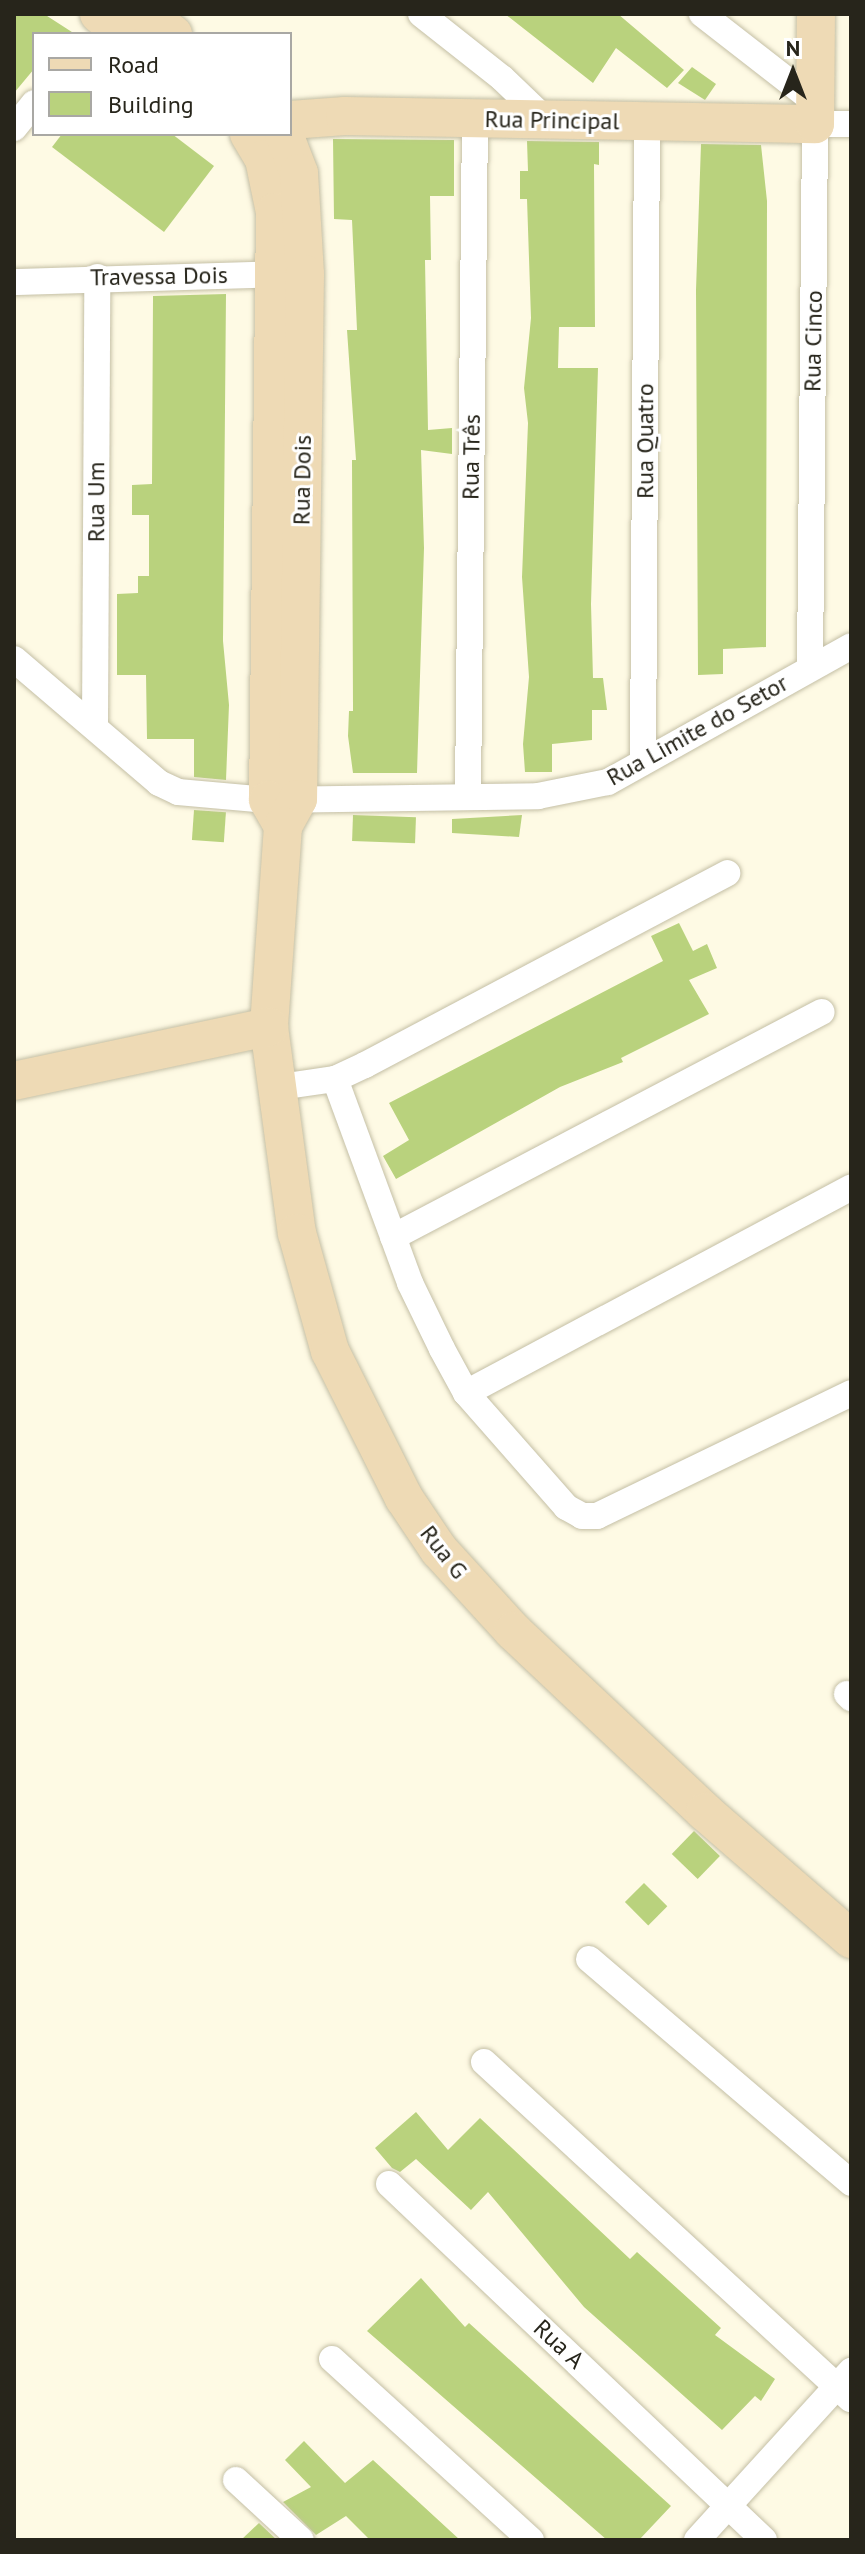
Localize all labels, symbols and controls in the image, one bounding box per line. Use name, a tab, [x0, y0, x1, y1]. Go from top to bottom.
legend	[32, 32, 292, 136]
north arrow	[753, 32, 833, 112]
text: N	[786, 34, 800, 62]
text: Road	[108, 49, 159, 80]
text: Building	[108, 89, 194, 120]
street label: Rua Principal	[484, 104, 620, 136]
street label: Travessa Dois	[90, 260, 228, 292]
street label: Rua Cinco	[798, 290, 828, 392]
street label: Rua Quatro	[631, 383, 659, 499]
street label: Rua Três	[456, 413, 486, 501]
street label: Rua Dois	[287, 435, 317, 525]
street label: Rua Um	[82, 462, 110, 542]
street label: Rua Limite do Setor	[601, 668, 793, 792]
street label: Rua G	[414, 1520, 474, 1584]
street label: Rua A	[527, 2313, 591, 2375]

